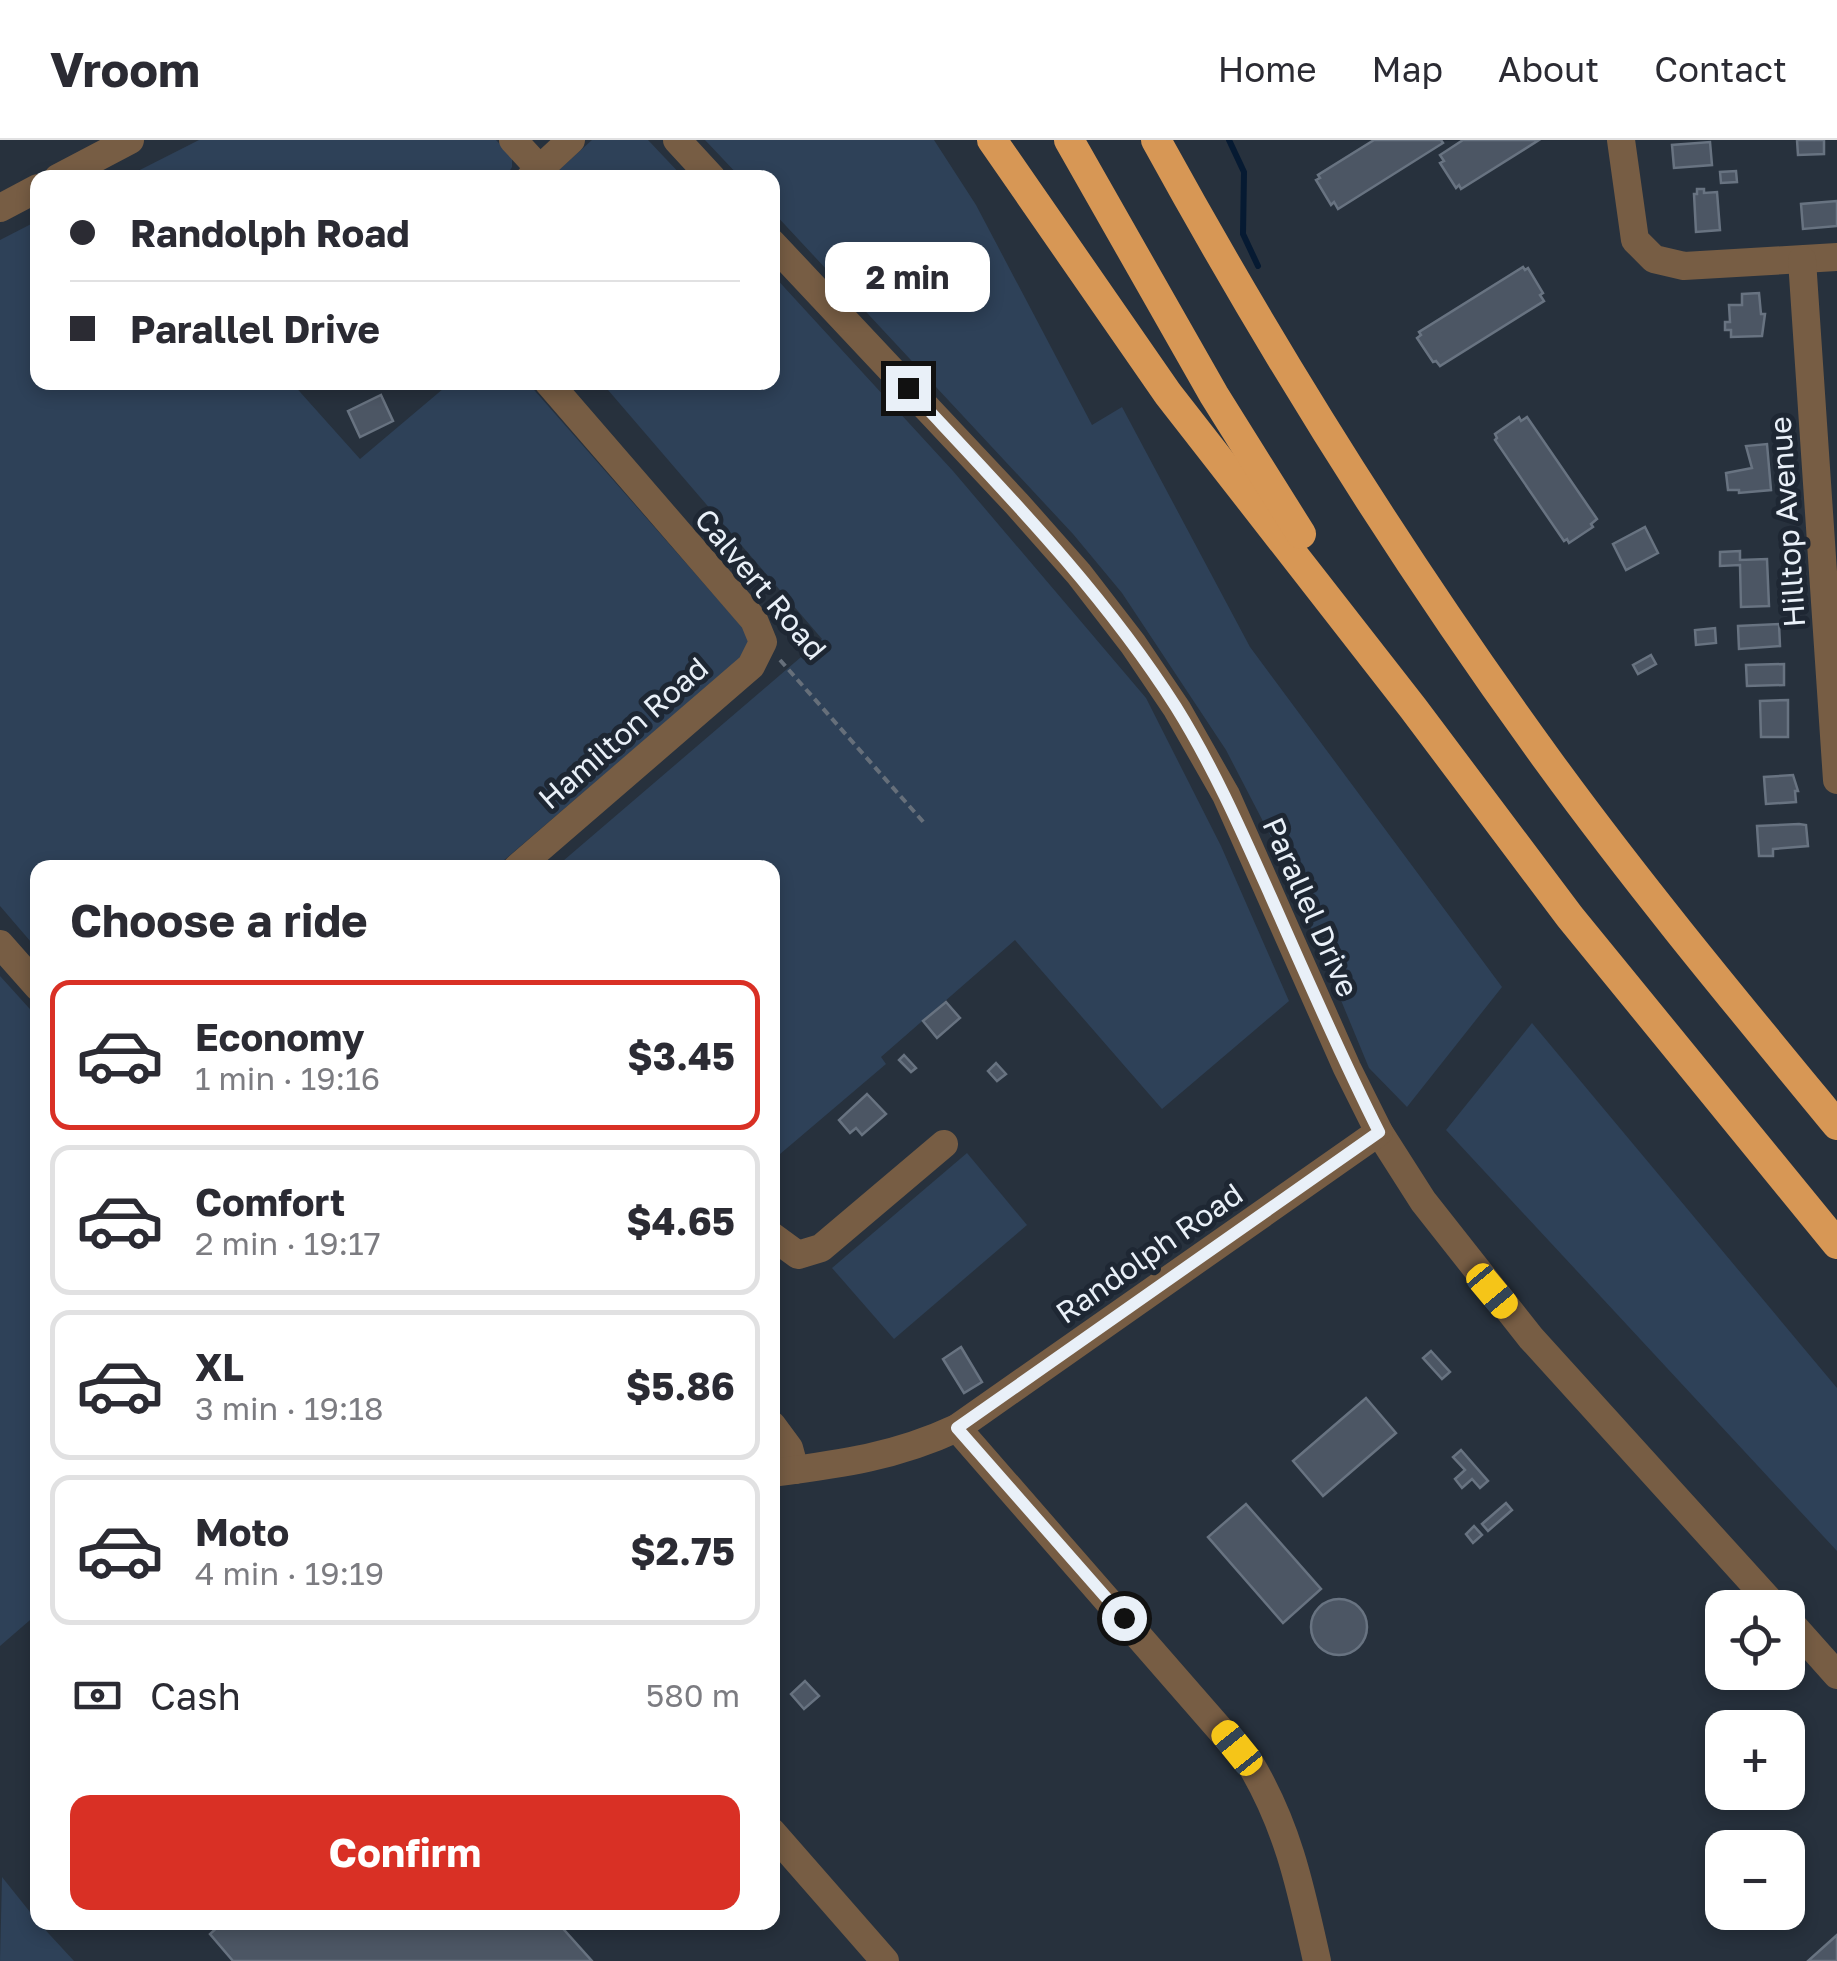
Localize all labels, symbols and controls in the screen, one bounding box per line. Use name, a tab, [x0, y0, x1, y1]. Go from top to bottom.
text: Vroom	[50, 40, 200, 98]
text: Home	[1218, 48, 1317, 90]
text: Map	[1372, 48, 1443, 90]
text: About	[1498, 48, 1599, 90]
text: Contact	[1654, 48, 1787, 90]
text: Randolph Road	[130, 210, 410, 255]
callout: 2 min	[826, 243, 990, 313]
text: 2 min	[866, 258, 949, 296]
text: Parallel Drive	[130, 306, 380, 351]
route end	[886, 366, 931, 411]
street label: Hilltop Avenue	[1762, 415, 1812, 629]
street label: Calvert Road	[688, 501, 834, 667]
street label: Hamilton Road	[531, 650, 715, 816]
street label: Parallel Drive	[1255, 812, 1367, 1002]
text: Choose a ride	[70, 893, 368, 947]
icon: car	[75, 1010, 165, 1100]
text: Economy	[195, 1014, 364, 1059]
text: $3.45	[627, 1033, 735, 1078]
text: 1 min · 19:16	[195, 1059, 380, 1097]
icon: car	[75, 1175, 165, 1265]
street label: Randolph Road	[1049, 1175, 1249, 1331]
text: Comfort	[195, 1179, 345, 1224]
text: $4.65	[626, 1198, 735, 1243]
text: 2 min · 19:17	[195, 1224, 381, 1262]
car	[1461, 1258, 1523, 1324]
icon: car	[75, 1340, 165, 1430]
text: XL	[195, 1344, 244, 1389]
text: $5.86	[626, 1363, 735, 1408]
text: 3 min · 19:18	[195, 1389, 383, 1427]
icon: car	[75, 1505, 165, 1595]
text: Moto	[195, 1509, 289, 1554]
text: $2.75	[630, 1528, 735, 1573]
text: 4 min · 19:19	[195, 1554, 384, 1592]
map controls	[1705, 1590, 1805, 1930]
button: locate	[1705, 1590, 1805, 1690]
route start	[1102, 1596, 1147, 1641]
icon: cash	[70, 1668, 125, 1723]
text: Cash	[150, 1673, 241, 1718]
text: 580 m	[646, 1676, 740, 1714]
button: +	[1705, 1710, 1805, 1810]
car	[1206, 1715, 1268, 1781]
button: Confirm	[70, 1795, 740, 1910]
button: −	[1705, 1830, 1805, 1930]

